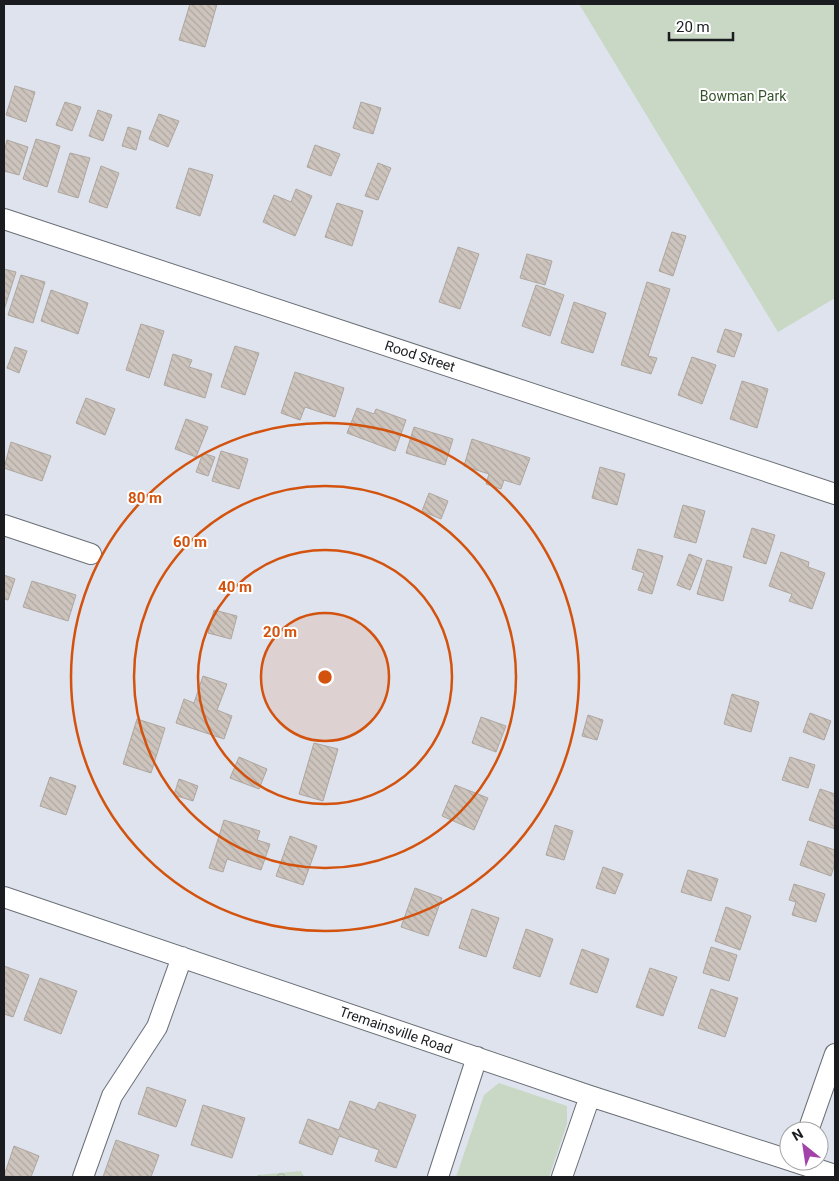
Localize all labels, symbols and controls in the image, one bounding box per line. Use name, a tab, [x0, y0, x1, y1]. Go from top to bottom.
scale bar	[669, 10, 733, 42]
text: 20 m	[676, 18, 710, 36]
park label: Bowman Park	[700, 88, 787, 104]
street label: Rood Street	[383, 337, 458, 375]
text: 80 m	[128, 489, 162, 507]
text: 60 m	[173, 533, 207, 551]
text: 40 m	[218, 578, 252, 596]
text: 20 m	[263, 623, 297, 641]
centre of rings	[316, 668, 334, 686]
street label: Tremainsville Road	[338, 1003, 454, 1057]
north arrow	[779, 1121, 829, 1171]
text: N	[789, 1125, 806, 1144]

